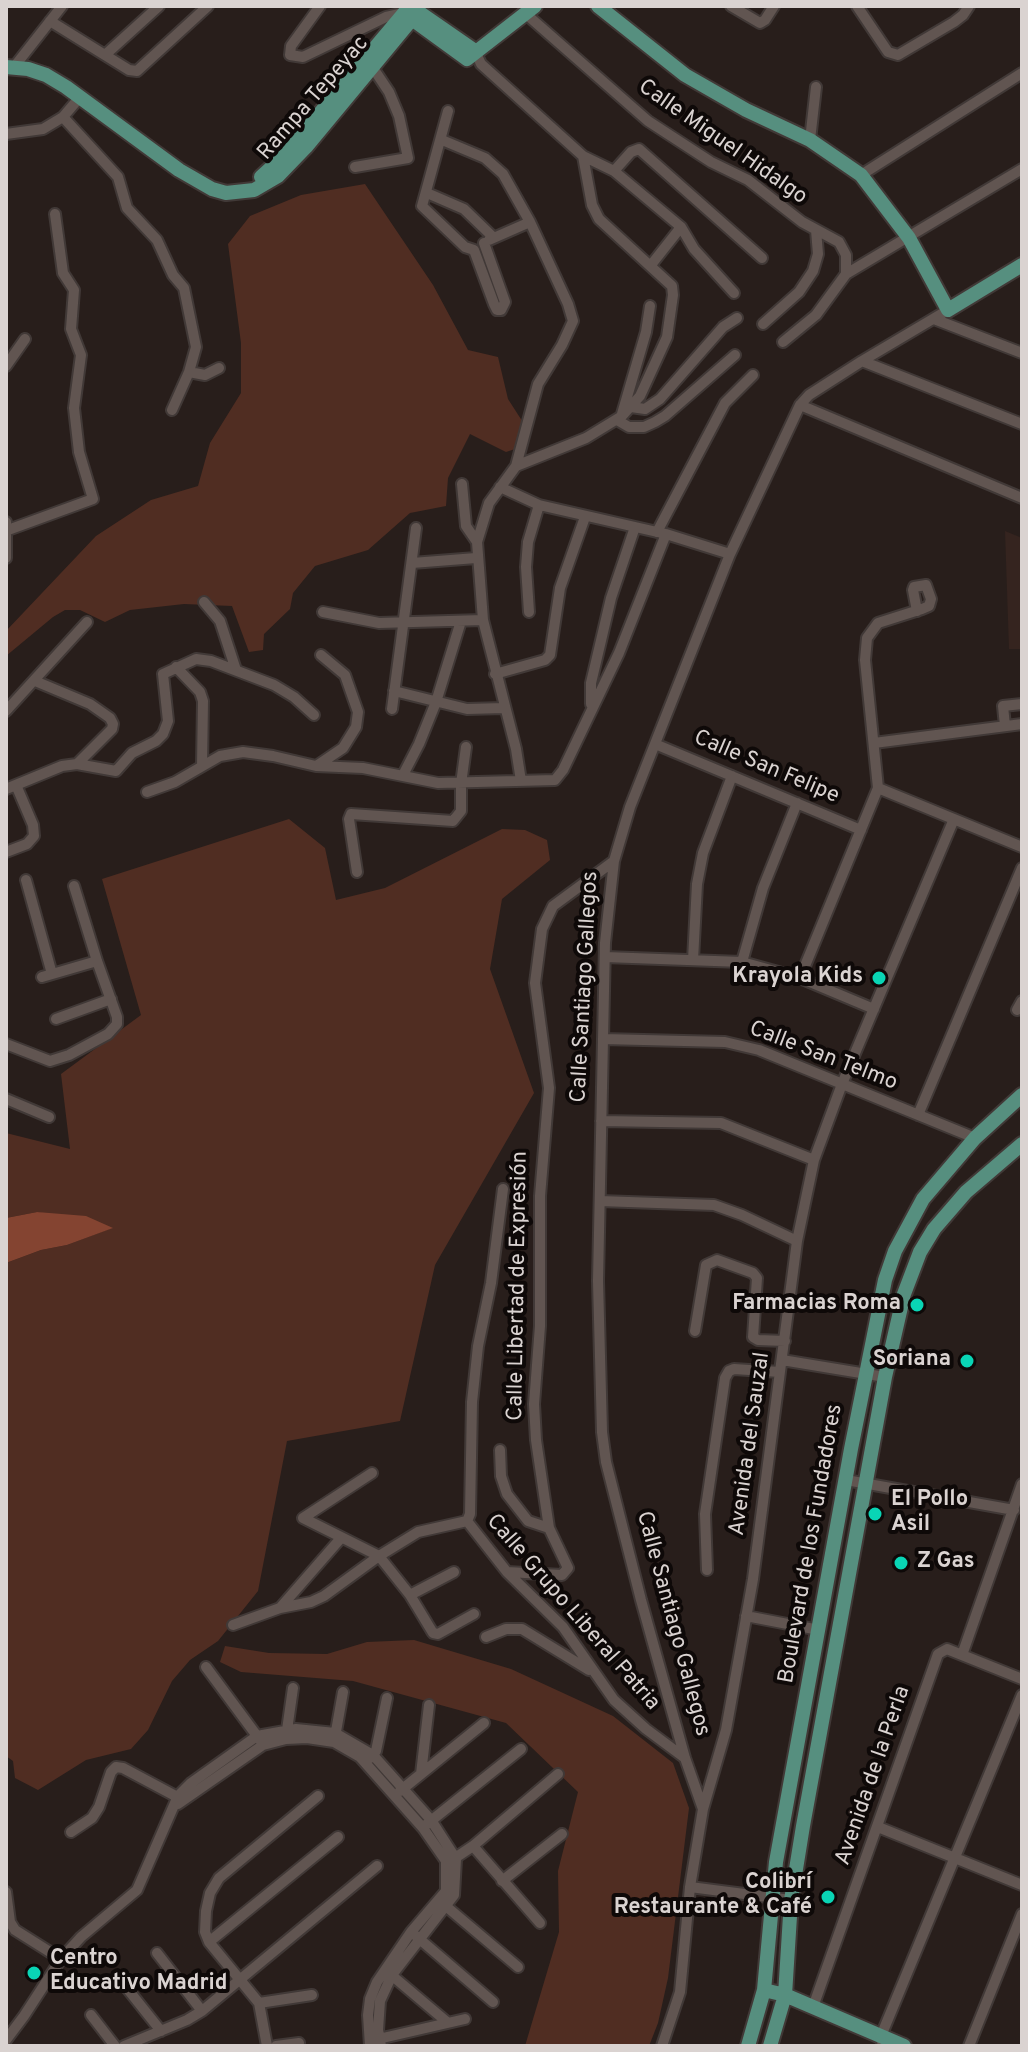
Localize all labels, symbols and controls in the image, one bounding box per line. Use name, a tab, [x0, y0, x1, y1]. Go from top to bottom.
street label: Rampa Tepeyac	[253, 32, 375, 166]
street label: Calle Miguel Hidalgo	[632, 75, 812, 211]
street label: Calle San Felipe	[689, 726, 843, 810]
street label: Calle Santiago Gallegos	[567, 871, 605, 1103]
place label: Krayola Kids	[732, 965, 863, 991]
marker: Krayola Kids	[870, 969, 888, 987]
street label: Calle San Telmo	[745, 1017, 901, 1097]
street label: Calle Libertad de Expresión	[503, 1151, 535, 1421]
place label: Farmacias Roma	[732, 1292, 901, 1318]
marker: Farmacias Roma	[908, 1296, 926, 1314]
place label: Soriana	[873, 1348, 951, 1374]
street label: Avenida del Sauzal	[725, 1351, 777, 1537]
marker: Soriana	[958, 1352, 976, 1370]
street label: Boulevard de los Fundadores	[774, 1402, 850, 1686]
place label: El Pollo Asil	[891, 1488, 968, 1540]
marker: El Pollo Asil	[866, 1505, 884, 1523]
street label: Calle Grupo Liberal Patria	[480, 1509, 664, 1717]
street label: Calle Santiago Gallegos	[629, 1509, 715, 1739]
place label: Z Gas	[917, 1550, 975, 1576]
marker: Z Gas	[892, 1554, 910, 1572]
street label: Avenida de la Perla	[831, 1683, 917, 1869]
place label: Colibrí Restaurante & Café	[614, 1871, 812, 1922]
marker: Colibrí Restaurante & Café	[819, 1888, 837, 1906]
place label: Centro Educativo Madrid	[50, 1947, 227, 1998]
marker: Centro Educativo Madrid	[25, 1964, 43, 1982]

